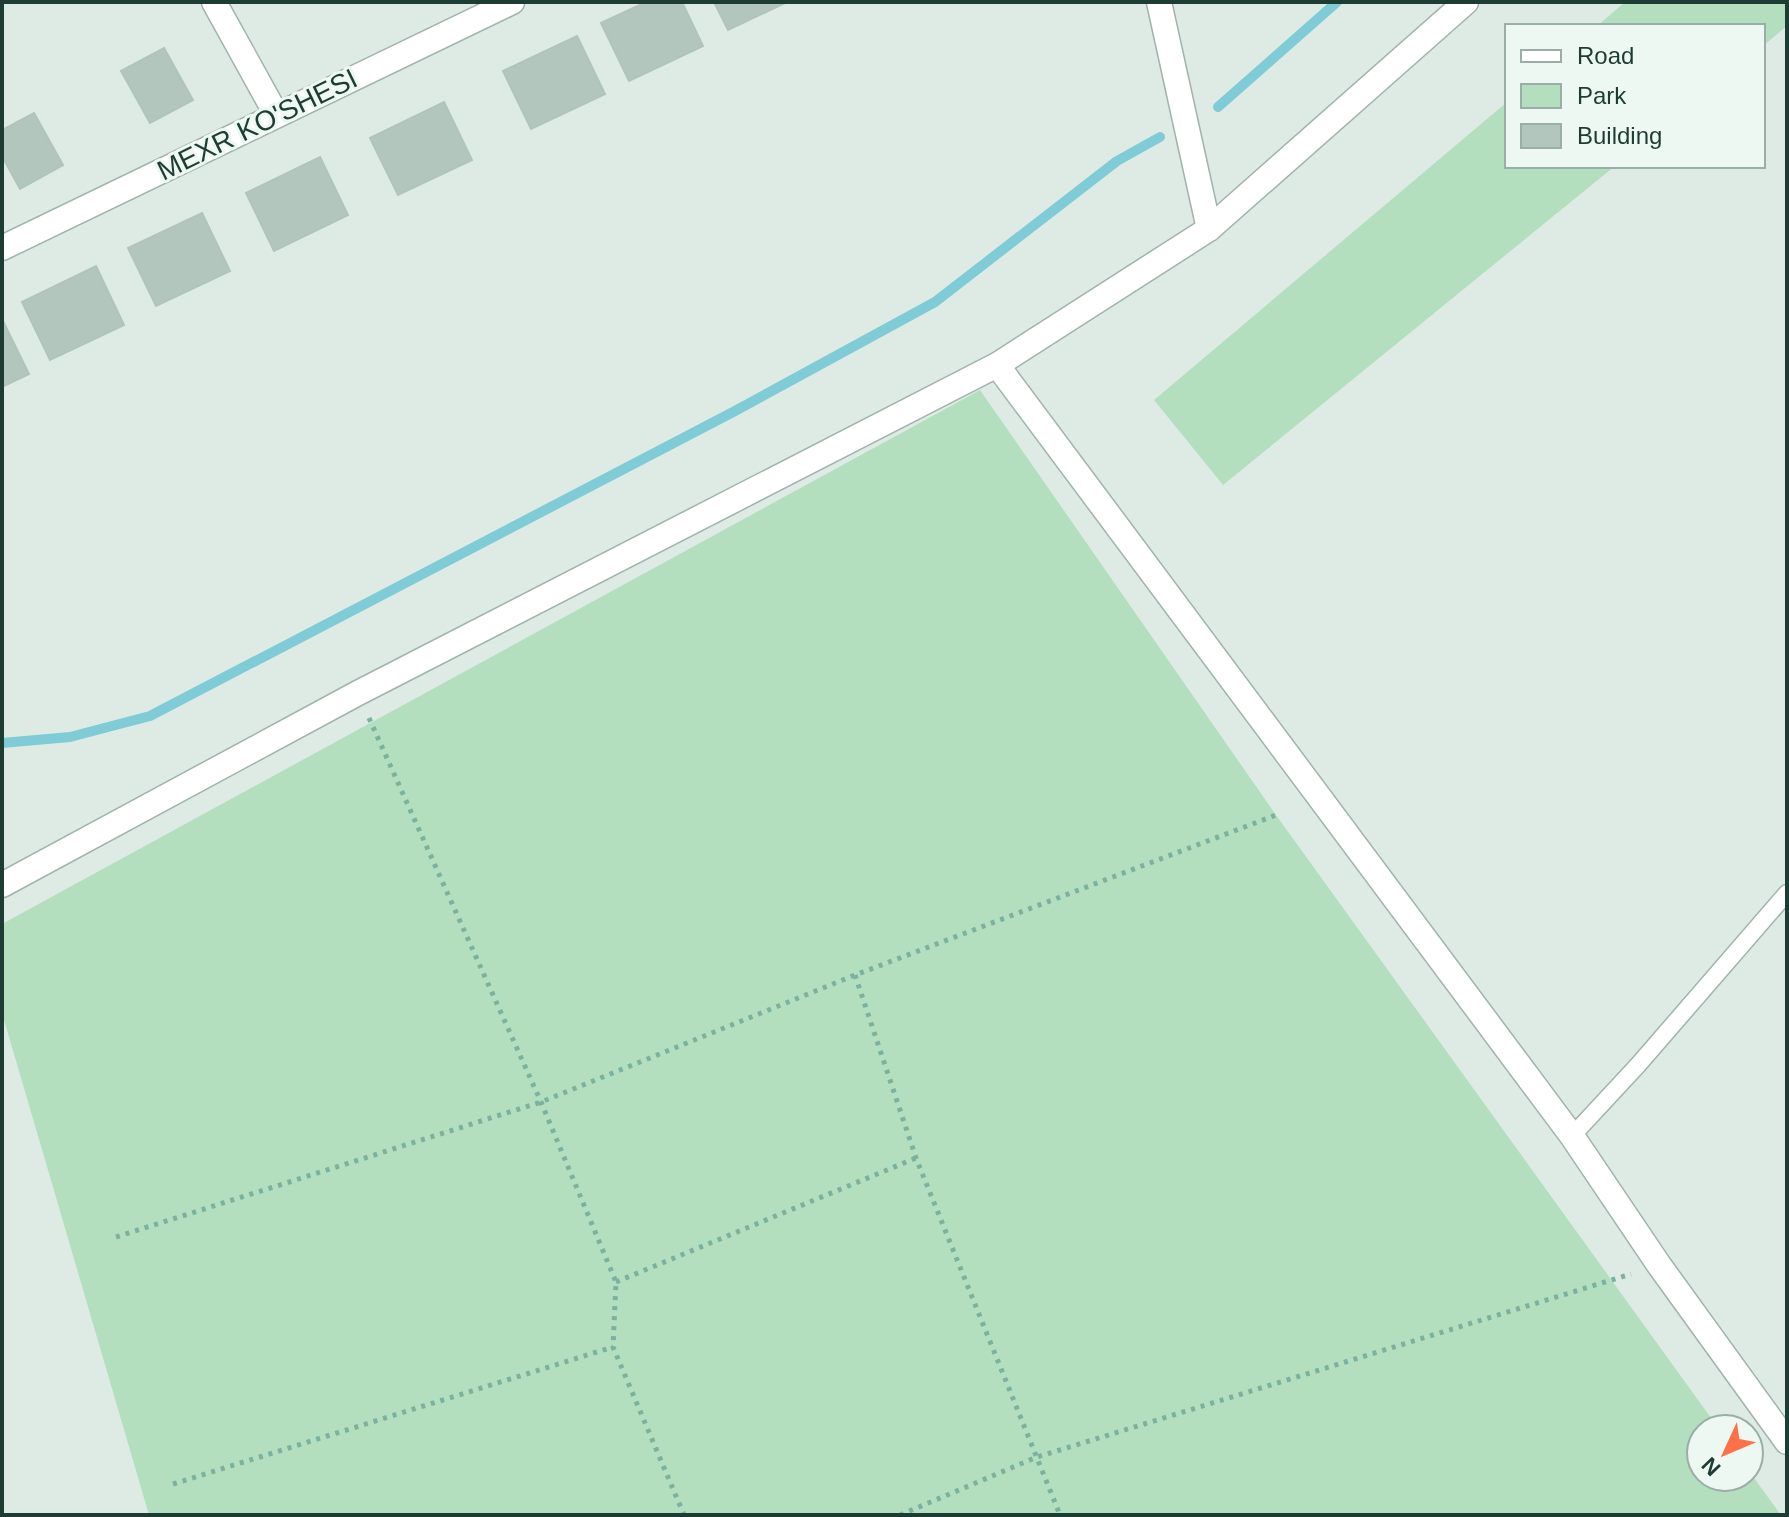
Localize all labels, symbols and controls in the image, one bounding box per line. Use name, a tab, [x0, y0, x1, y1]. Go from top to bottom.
legend	[1505, 24, 1765, 168]
text: Road	[1577, 42, 1634, 69]
street label: MEXR KO'SHESI	[152, 63, 362, 186]
text: Park	[1577, 82, 1627, 109]
text: Building	[1577, 122, 1662, 149]
north arrow	[1685, 1413, 1765, 1493]
text: N	[1696, 1452, 1725, 1481]

